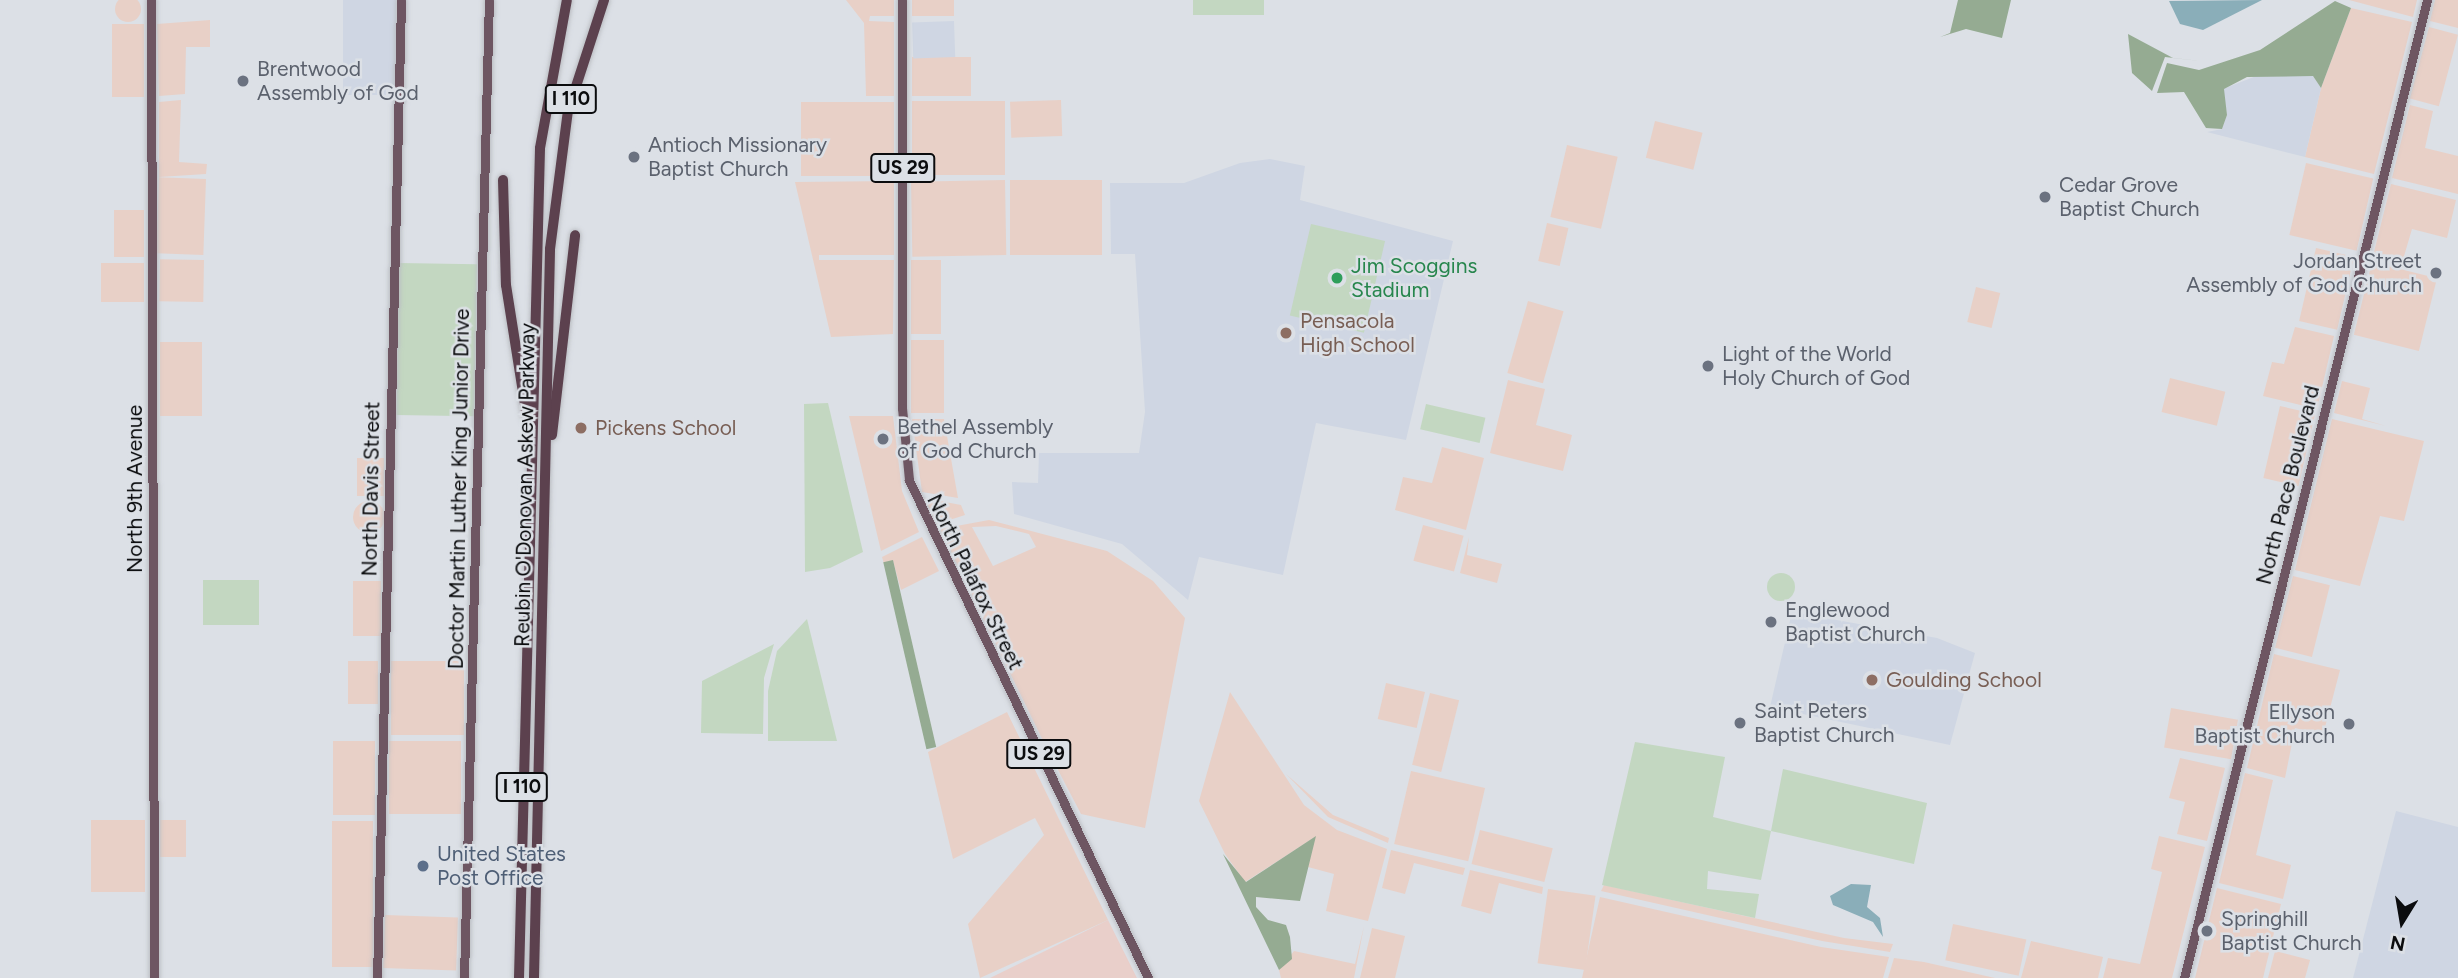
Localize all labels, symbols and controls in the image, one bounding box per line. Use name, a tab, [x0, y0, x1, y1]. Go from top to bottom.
place label: Brentwood Assembly of God	[257, 56, 419, 106]
marker: Brentwood Assembly of God	[235, 73, 251, 89]
road number: I 110	[545, 83, 597, 114]
place label: Antioch Missionary Baptist Church	[648, 132, 827, 182]
marker: Antioch Missionary Baptist Church	[626, 149, 642, 165]
road number: US 29	[870, 152, 936, 184]
place label: Cedar Grove Baptist Church	[2059, 172, 2199, 222]
marker: Cedar Grove Baptist Church	[2037, 189, 2053, 205]
place label: Jordan Street Assembly of God Church	[2186, 248, 2422, 298]
place label: Jim Scoggins Stadium	[1351, 253, 1477, 303]
marker: Jordan Street Assembly of God Church	[2428, 265, 2444, 281]
marker: Jim Scoggins Stadium	[1329, 270, 1345, 286]
street label: Doctor Martin Luther King Junior Drive	[443, 308, 475, 670]
place label: Pensacola High School	[1300, 308, 1415, 358]
street label: Reubin O'Donovan Askew Parkway	[510, 323, 540, 647]
marker: Pensacola High School	[1278, 325, 1294, 341]
place label: Light of the World Holy Church of God	[1722, 341, 1910, 391]
marker: Light of the World Holy Church of God	[1700, 358, 1716, 374]
street label: North Pace Boulevard	[2251, 383, 2325, 587]
street label: North Davis Street	[357, 401, 385, 577]
street label: North 9th Avenue	[122, 405, 148, 573]
place label: Bethel Assembly of God Church	[897, 414, 1053, 464]
place label: Pickens School	[595, 415, 736, 441]
marker: Pickens School	[573, 420, 589, 436]
marker: Bethel Assembly of God Church	[875, 431, 891, 447]
street label: North Palafox Street	[922, 490, 1028, 674]
place label: Englewood Baptist Church	[1785, 597, 1925, 647]
marker: Englewood Baptist Church	[1763, 614, 1779, 630]
place label: Goulding School	[1886, 667, 2042, 693]
marker: Goulding School	[1864, 672, 1880, 688]
place label: Saint Peters Baptist Church	[1754, 698, 1894, 748]
place label: Ellyson Baptist Church	[2195, 699, 2335, 749]
marker: Saint Peters Baptist Church	[1732, 715, 1748, 731]
marker: Ellyson Baptist Church	[2341, 716, 2357, 732]
road number: US 29	[1006, 738, 1072, 769]
road number: I 110	[496, 772, 548, 802]
place label: United States Post Office	[437, 841, 566, 891]
marker: United States Post Office	[415, 858, 431, 874]
north arrow	[2367, 887, 2437, 957]
place label: Springhill Baptist Church	[2221, 906, 2361, 956]
marker: Springhill Baptist Church	[2199, 923, 2215, 939]
text: N	[2388, 930, 2407, 956]

